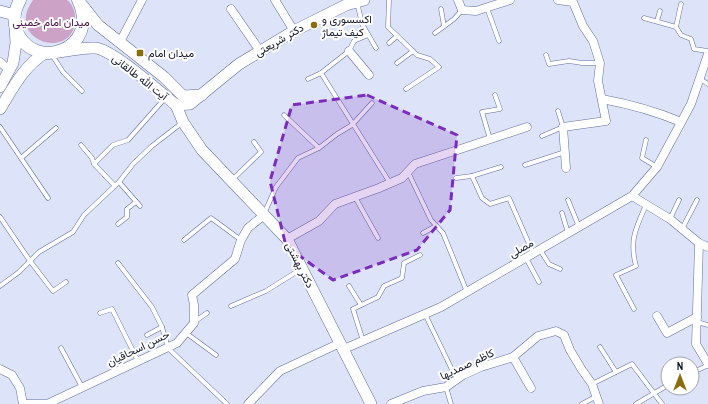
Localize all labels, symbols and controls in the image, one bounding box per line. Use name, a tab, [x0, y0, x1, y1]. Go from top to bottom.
place label: اکسسوری و کیف تیماژ	[321, 12, 372, 39]
park label: میدان امام خمینی	[12, 15, 90, 30]
street label: دکتر شریعتی	[252, 20, 306, 60]
marker: اکسسوری و کیف تیماژ	[309, 20, 319, 30]
place label: میدان امام	[148, 46, 194, 61]
marker: میدان امام	[135, 48, 145, 58]
street label: آیت الله طالقانی	[109, 51, 172, 104]
street label: مصلی	[506, 235, 536, 261]
street label: دکتر بهشتی	[282, 240, 318, 290]
street label: حسن اسحاقیان	[104, 327, 172, 369]
street label: کاظم صمدیها	[438, 345, 497, 384]
north arrow	[660, 356, 700, 396]
text: N	[677, 359, 683, 373]

